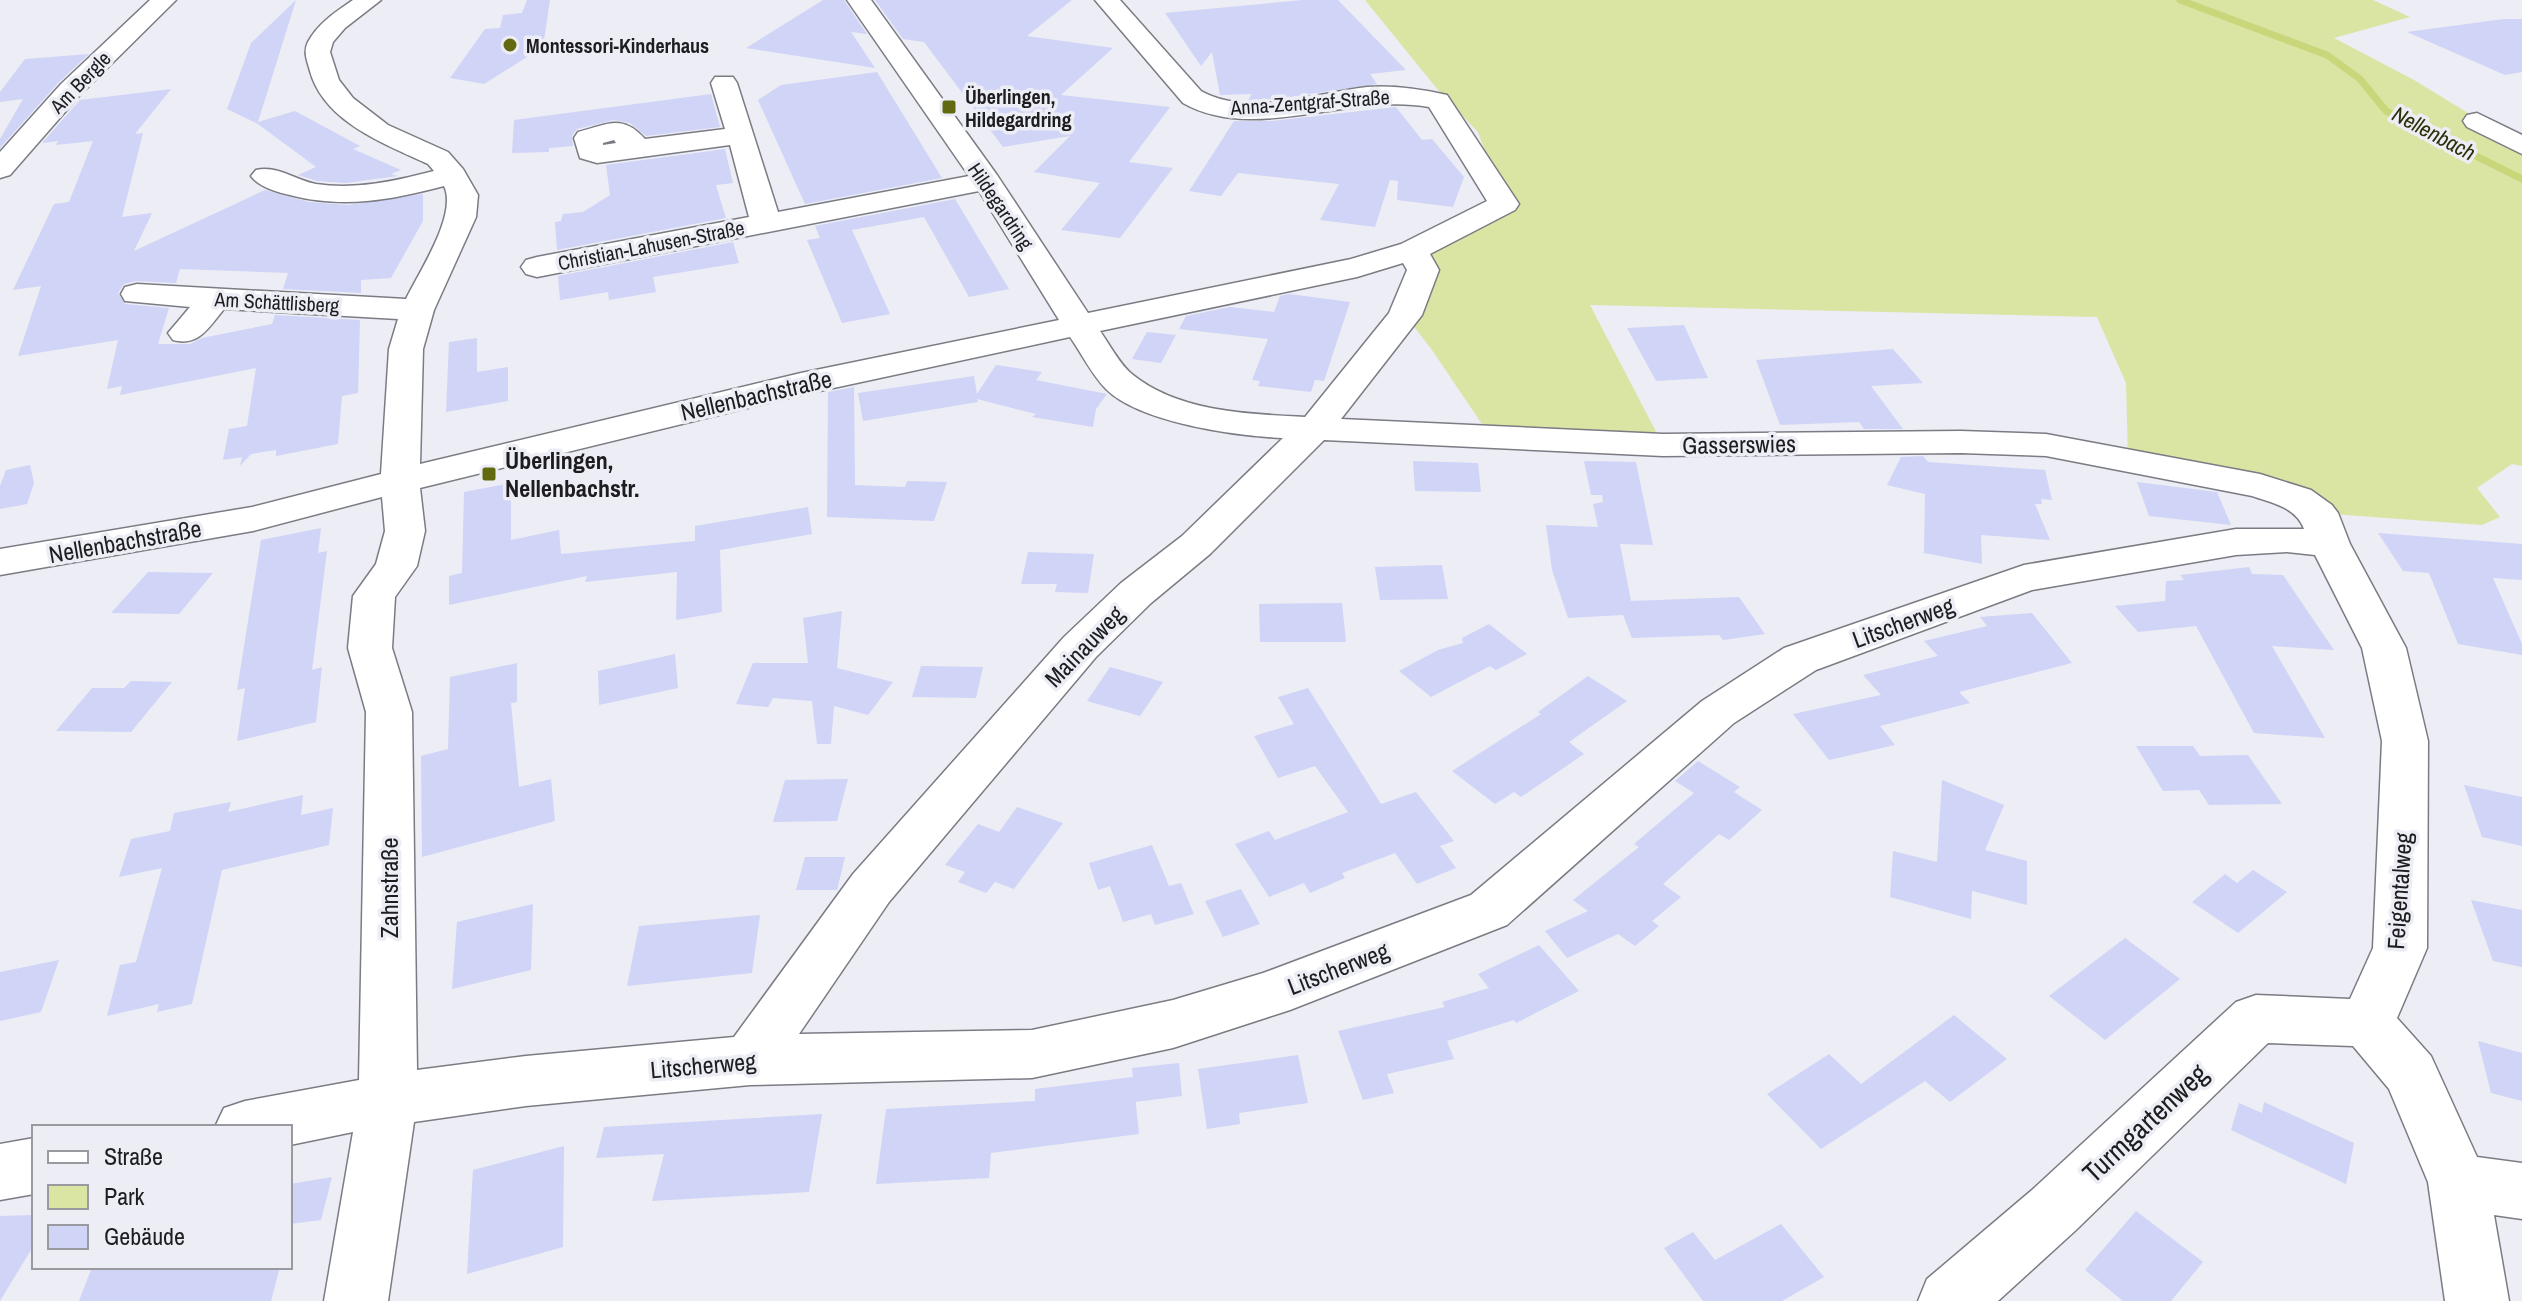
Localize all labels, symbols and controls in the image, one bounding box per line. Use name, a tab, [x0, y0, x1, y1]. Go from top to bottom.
place label: Montessori-Kinderhaus	[526, 32, 709, 59]
marker: Montessori-Kinderhaus	[501, 36, 519, 54]
street label: Am Bergle	[43, 45, 116, 120]
place label: Überlingen, Hildegardring	[965, 83, 1072, 133]
street label: Anna-Zentgraf-Straße	[1228, 83, 1391, 121]
marker: Überlingen, Hildegardring	[940, 98, 958, 116]
water label: Nellenbach	[2387, 99, 2481, 167]
street label: Hildegardring	[962, 157, 1040, 255]
street label: Christian-Lahusen-Straße	[555, 214, 747, 276]
street label: Am Schättlisberg	[213, 285, 340, 319]
street label: Nellenbachstraße	[677, 362, 835, 428]
street label: Gasserswies	[1682, 427, 1796, 461]
place label: Überlingen, Nellenbachstr.	[505, 444, 640, 504]
marker: Überlingen, Nellenbachstr.	[480, 465, 498, 483]
street label: Nellenbachstraße	[46, 512, 204, 570]
street label: Litscherweg	[1848, 589, 1958, 655]
street label: Mainauweg	[1037, 598, 1131, 694]
street label: Feigentalweg	[2379, 831, 2419, 951]
street label: Zahnstraße	[373, 838, 405, 938]
street label: Litscherweg	[1283, 934, 1393, 1002]
street label: Litscherweg	[649, 1044, 757, 1086]
street label: Turmgartenweg	[2074, 1055, 2216, 1191]
legend	[32, 1125, 292, 1269]
text: Straße	[104, 1140, 163, 1172]
text: Park	[104, 1180, 145, 1212]
text: Gebäude	[104, 1220, 185, 1252]

